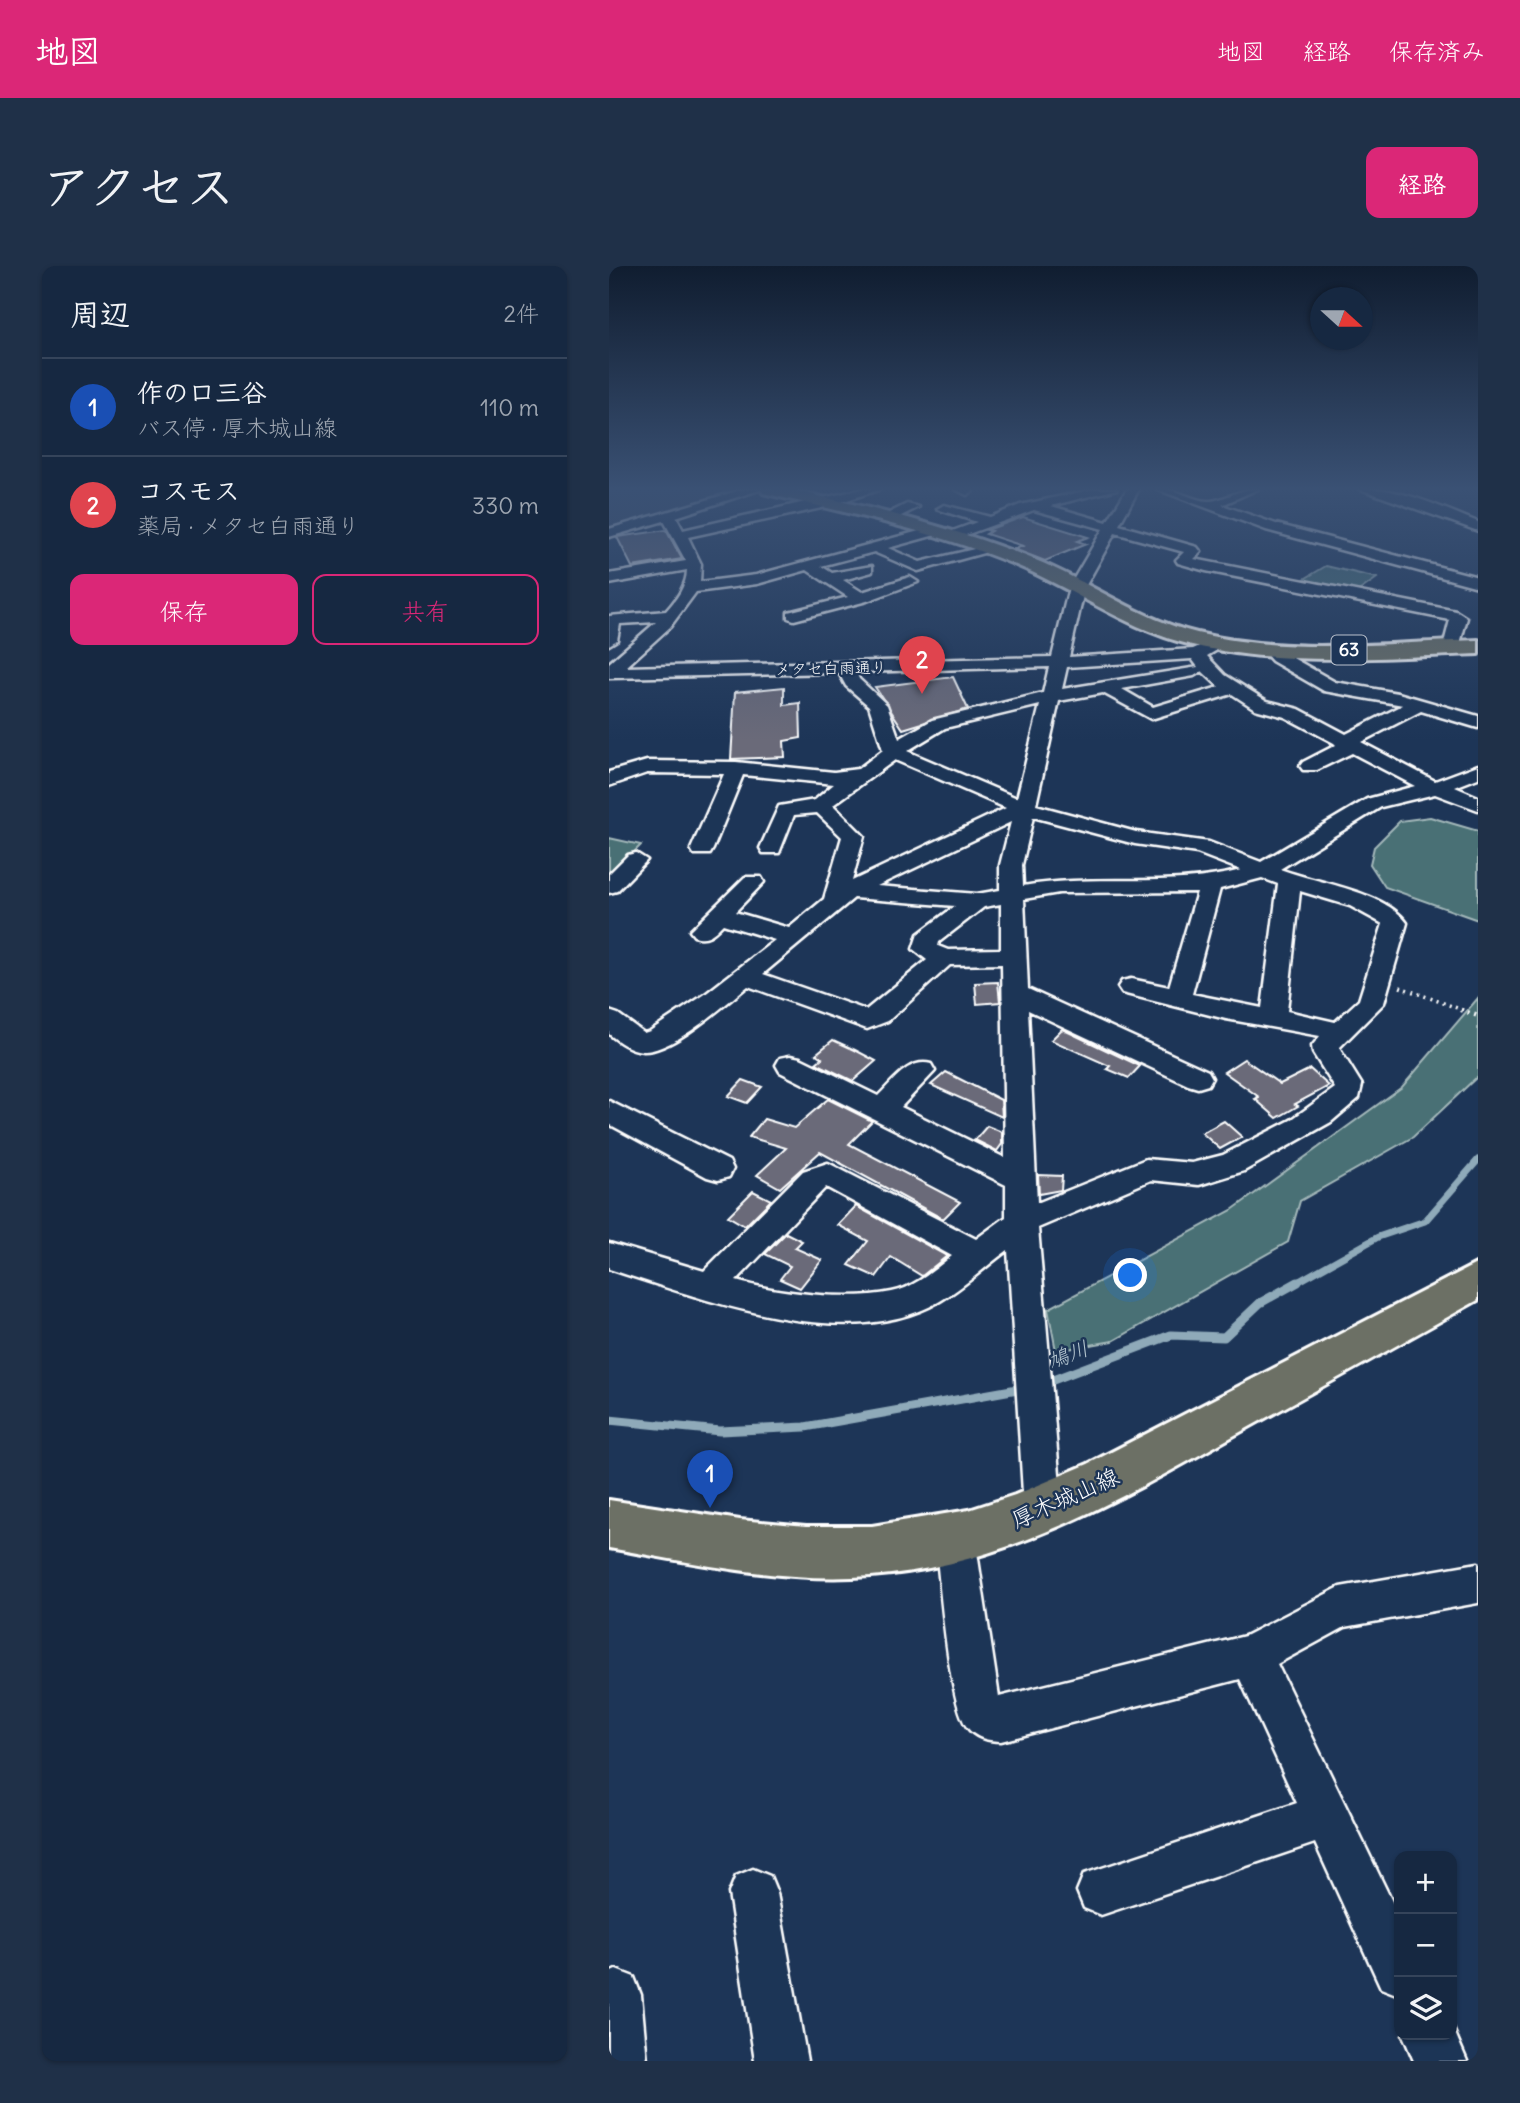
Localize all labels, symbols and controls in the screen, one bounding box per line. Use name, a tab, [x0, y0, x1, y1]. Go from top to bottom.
text: 地図	[35, 30, 101, 72]
text: 地図	[1217, 36, 1265, 66]
text: 経路	[1303, 36, 1351, 66]
text: 保存済み	[1389, 36, 1485, 66]
button: 経路	[1366, 147, 1478, 218]
text: アクセス	[42, 156, 235, 217]
north arrow	[1310, 287, 1373, 350]
text: 周辺	[70, 295, 130, 333]
text: 2件	[503, 299, 539, 328]
text: 作の口三谷	[137, 376, 267, 409]
text: 1	[88, 393, 98, 422]
text: 110 m	[480, 393, 539, 422]
text: バス停 · 厚木城山線	[137, 413, 337, 442]
text: コスモス	[137, 474, 240, 507]
text: 2	[87, 491, 99, 520]
text: 330 m	[472, 491, 539, 520]
text: 薬局 · メタセ白雨通り	[137, 511, 360, 540]
button: 保存	[70, 574, 298, 645]
button: 共有	[312, 574, 539, 645]
pin: 2	[899, 636, 945, 694]
road number: 63	[1331, 636, 1367, 664]
street label: メタセ白雨通り	[775, 657, 887, 679]
your location	[1113, 1258, 1147, 1292]
water label: 鳩川	[1043, 1334, 1092, 1375]
pin: 1	[687, 1450, 733, 1508]
street label: 厚木城山線	[1006, 1461, 1123, 1534]
map controls	[1394, 1851, 1457, 2040]
button: +	[1394, 1851, 1457, 1914]
button: −	[1394, 1914, 1457, 1977]
button: layers	[1394, 1977, 1457, 2040]

